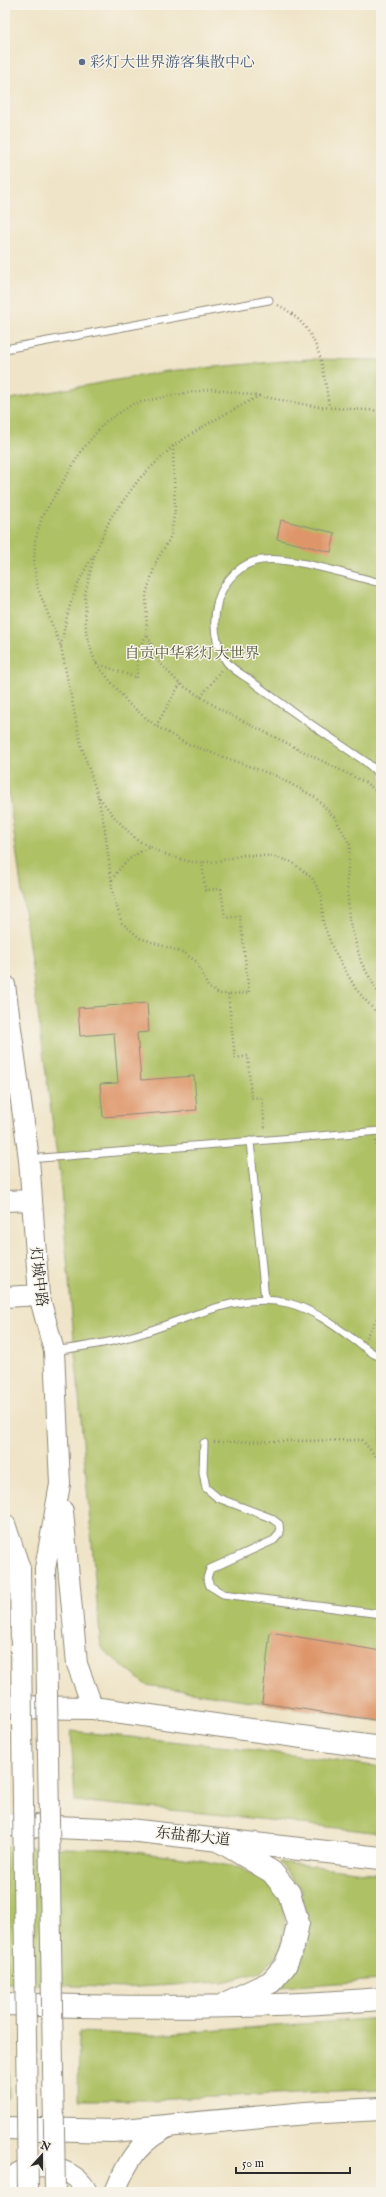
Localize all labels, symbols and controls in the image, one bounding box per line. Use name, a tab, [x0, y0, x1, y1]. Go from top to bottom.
place label: 彩灯大世界游客集散中心	[90, 53, 255, 72]
marker: 彩灯大世界游客集散中心	[77, 57, 87, 67]
park label: 自贡中华彩灯大世界	[124, 644, 260, 663]
street label: 灯城中路	[25, 1246, 52, 1308]
street label: 东盐都大道	[155, 1823, 231, 1850]
north arrow	[22, 2135, 62, 2175]
text: N	[37, 2138, 53, 2155]
scale bar	[236, 2149, 350, 2175]
text: 50 m	[242, 2156, 264, 2171]

